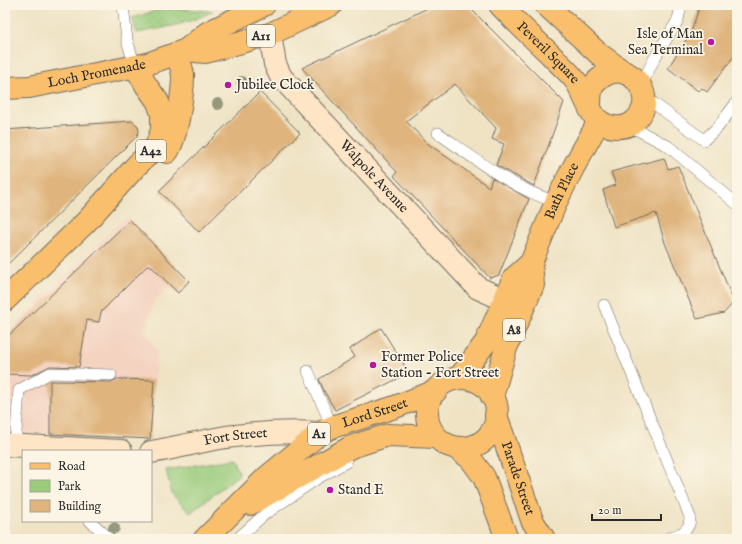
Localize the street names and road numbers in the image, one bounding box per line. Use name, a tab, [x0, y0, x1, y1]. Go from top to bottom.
street label: Peveril Square	[513, 18, 584, 88]
road number: A11	[247, 25, 275, 47]
street label: Loch Promenade	[46, 55, 148, 92]
street label: Walpole Avenue	[335, 136, 413, 217]
road number: A42	[136, 140, 166, 162]
street label: Bath Place	[541, 159, 584, 222]
road number: A8	[503, 319, 525, 341]
street label: Lord Street	[340, 394, 411, 432]
road number: A1	[308, 423, 330, 445]
street label: Fort Street	[202, 424, 268, 450]
street label: Parade Street	[497, 439, 539, 518]

